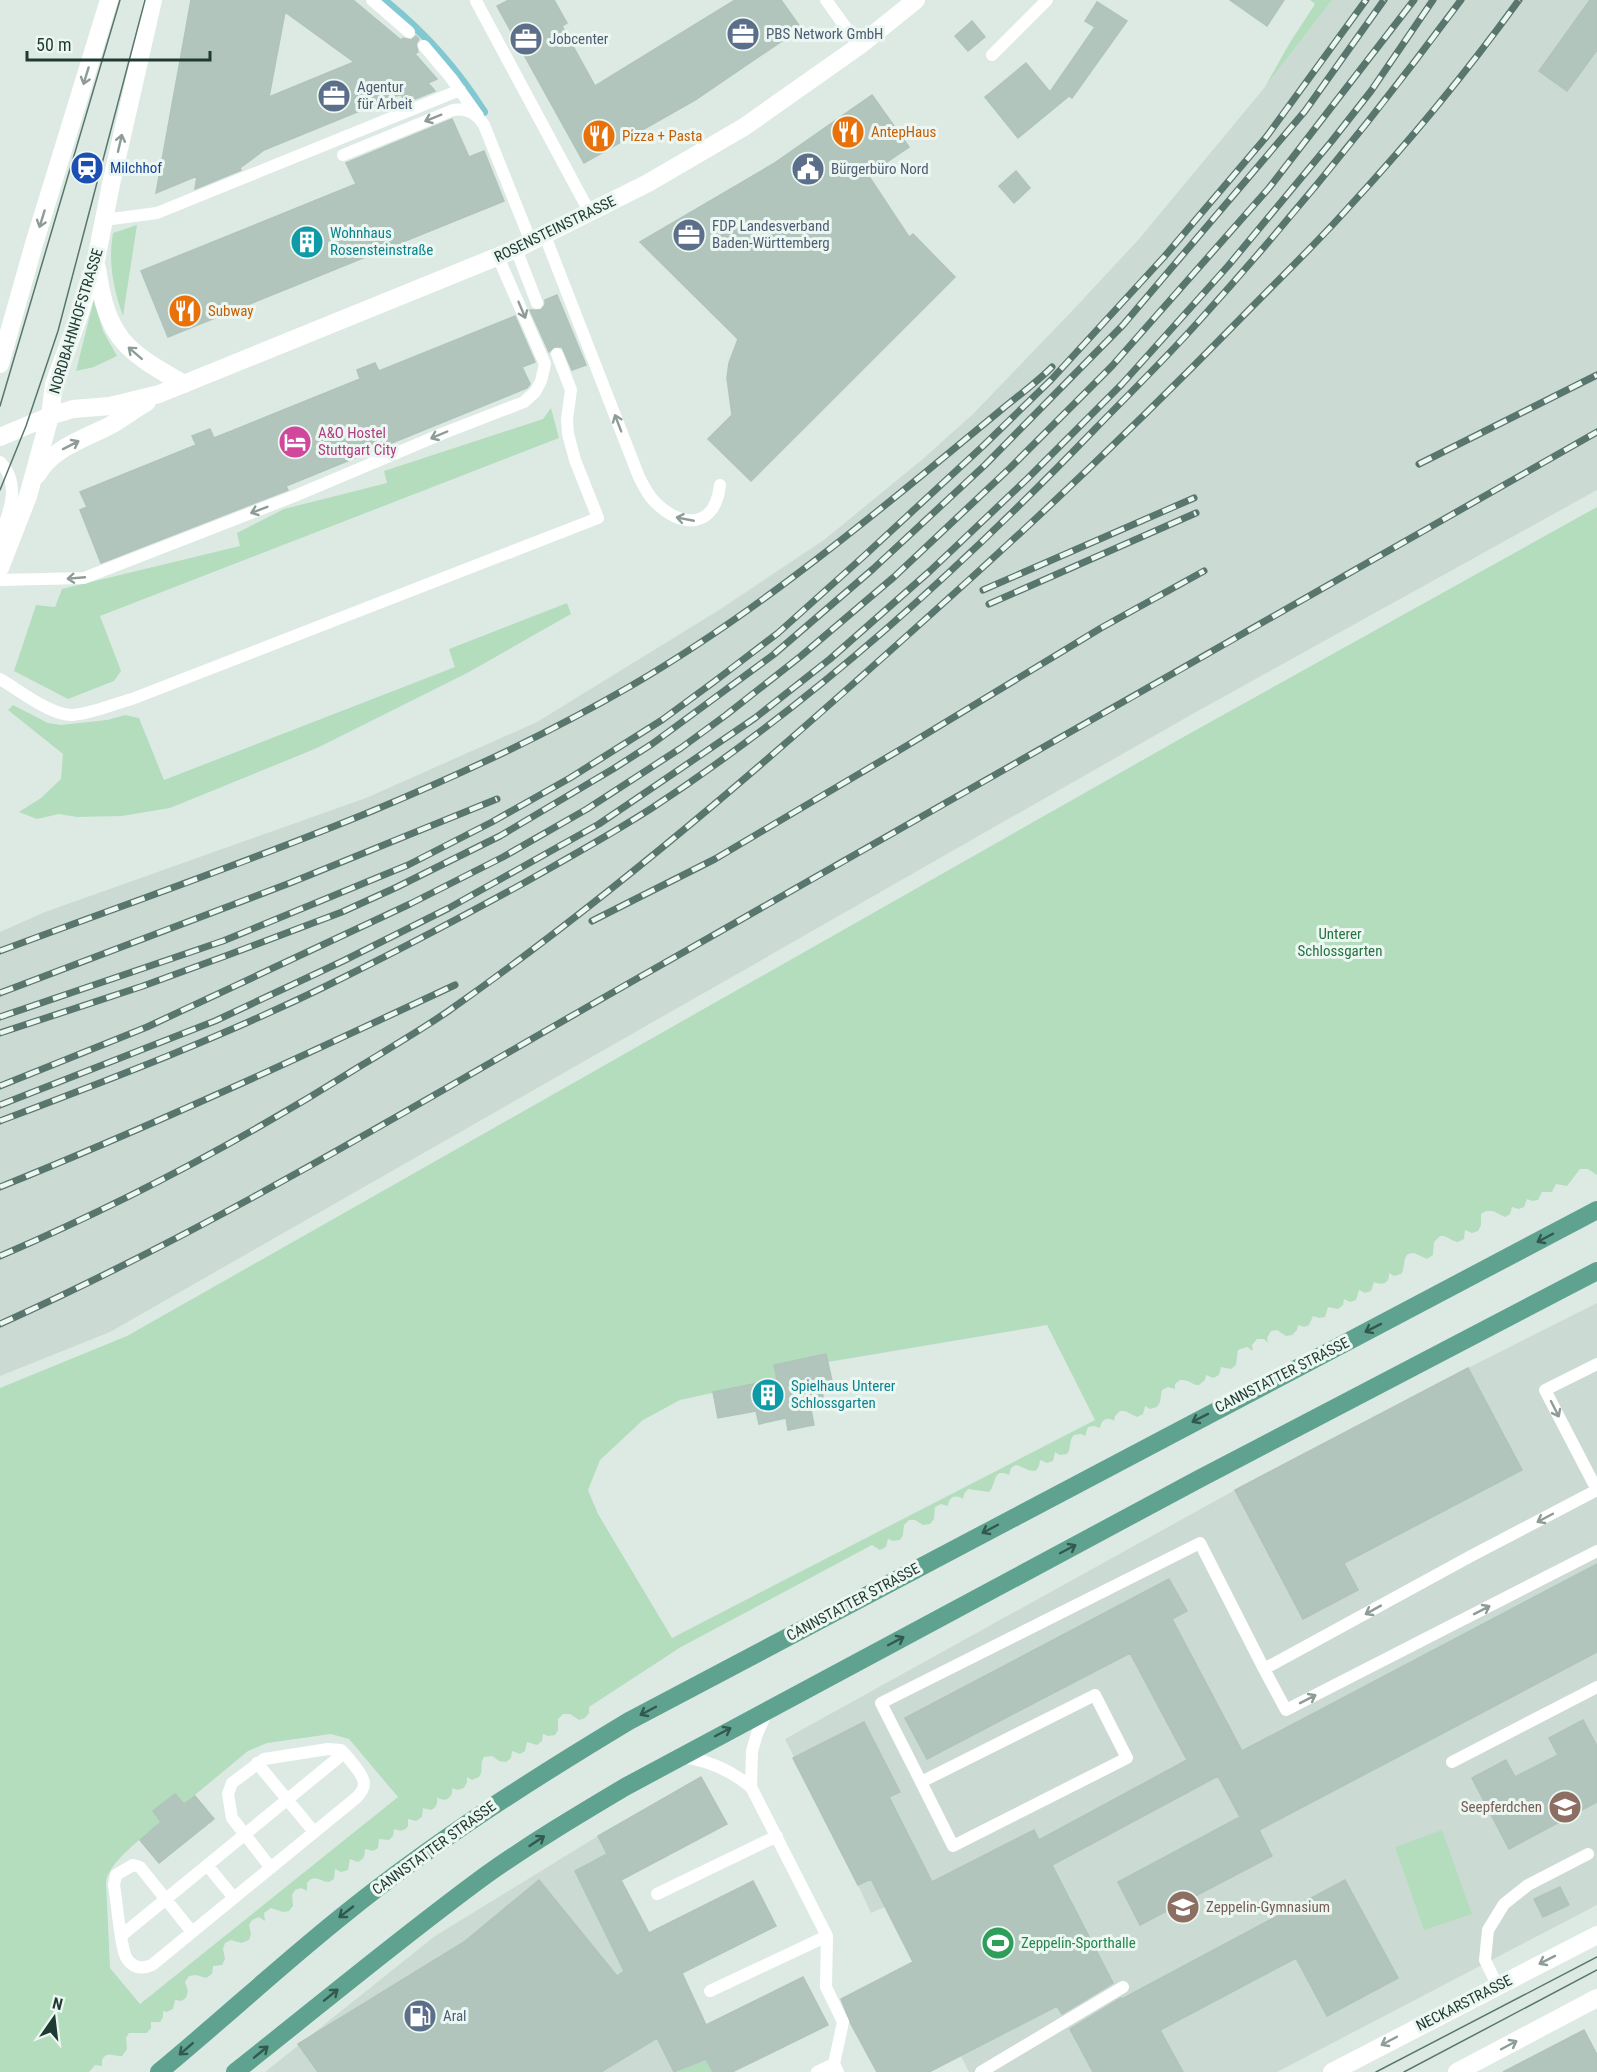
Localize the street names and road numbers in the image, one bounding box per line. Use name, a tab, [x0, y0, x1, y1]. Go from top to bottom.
street label: ROSENSTEINSTRASSE	[491, 192, 619, 266]
street label: NORDBAHNHOFSTRASSE	[45, 246, 107, 396]
street label: CANNSTATTER STRASSE	[1212, 1333, 1352, 1417]
street label: CANNSTATTER STRASSE	[783, 1559, 923, 1645]
street label: CANNSTATTER STRASSE	[369, 1797, 499, 1899]
street label: NECKARSTRASSE	[1413, 1971, 1515, 2035]

